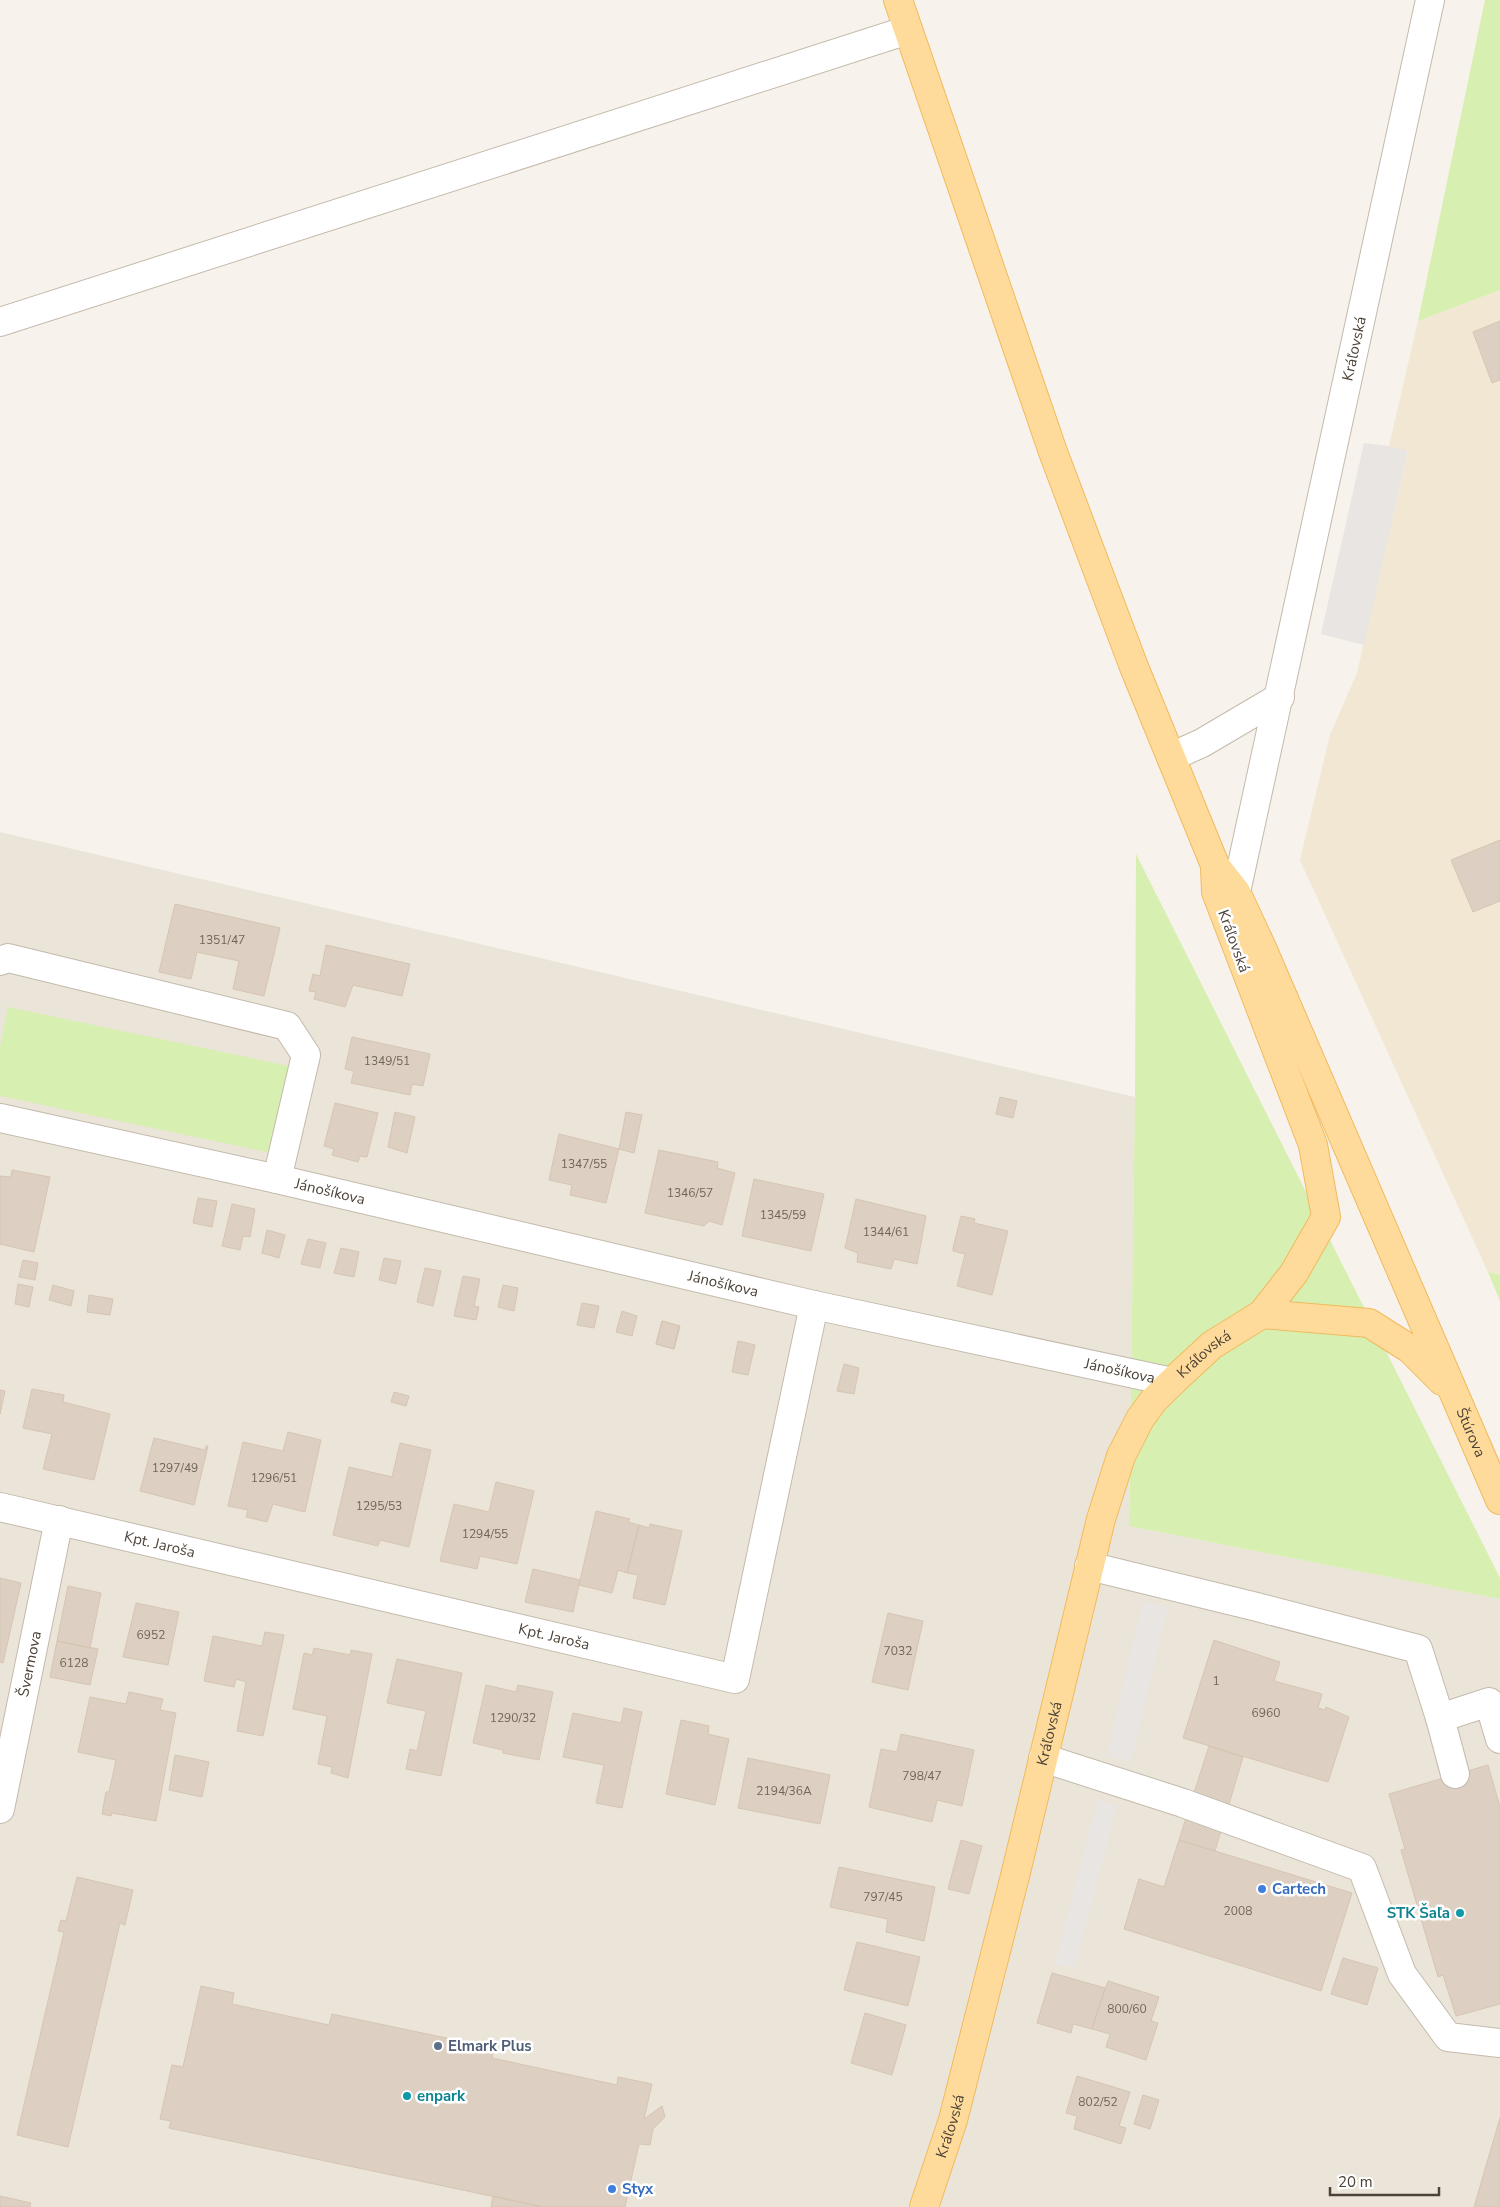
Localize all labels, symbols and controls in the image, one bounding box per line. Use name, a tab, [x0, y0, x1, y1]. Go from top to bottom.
street label: Kráľovská	[1337, 315, 1371, 383]
street label: Kráľovská	[1213, 907, 1255, 975]
house number: 1351/47	[199, 932, 245, 948]
house number: 1349/51	[364, 1053, 410, 1069]
house number: 1347/55	[561, 1156, 607, 1172]
street label: Jánošíkova	[292, 1173, 367, 1209]
house number: 1346/57	[667, 1185, 713, 1201]
house number: 1345/59	[760, 1207, 806, 1223]
house number: 1344/61	[863, 1224, 909, 1240]
street label: Jánošíkova	[685, 1266, 760, 1302]
street label: Kráľovská	[1172, 1326, 1235, 1383]
street label: Jánošíkova	[1082, 1353, 1157, 1388]
street label: Štúrova	[1451, 1404, 1490, 1460]
house number: 1297/49	[152, 1460, 198, 1476]
house number: 1296/51	[251, 1470, 297, 1486]
house number: 1295/53	[356, 1498, 402, 1514]
street label: Kpt. Jaroša	[122, 1526, 197, 1562]
house number: 1294/55	[462, 1526, 508, 1542]
street label: Kpt. Jaroša	[516, 1619, 592, 1655]
house number: 6952	[137, 1627, 165, 1643]
street label: Švermova	[12, 1629, 46, 1699]
house number: 7032	[884, 1643, 912, 1659]
house number: 6128	[60, 1655, 88, 1671]
house number: 1	[1212, 1673, 1220, 1689]
street label: Kráľovská	[1032, 1699, 1067, 1768]
house number: 6960	[1252, 1705, 1280, 1721]
house number: 1290/32	[490, 1710, 536, 1726]
house number: 798/47	[902, 1768, 942, 1784]
house number: 2194/36A	[756, 1783, 812, 1799]
place label: Cartech	[1272, 1879, 1326, 1899]
marker: Cartech	[1256, 1883, 1268, 1895]
house number: 797/45	[863, 1889, 903, 1905]
house number: 2008	[1224, 1903, 1252, 1919]
place label: STK Šaľa	[1387, 1903, 1450, 1923]
marker: STK Šaľa	[1454, 1907, 1466, 1919]
house number: 800/60	[1107, 2001, 1147, 2017]
place label: Elmark Plus	[448, 2036, 532, 2056]
marker: Elmark Plus	[432, 2040, 444, 2052]
place label: enpark	[417, 2086, 466, 2106]
marker: enpark	[401, 2090, 413, 2102]
street label: Kráľovská	[931, 2092, 969, 2161]
house number: 802/52	[1078, 2094, 1118, 2110]
scale bar	[1330, 2164, 1439, 2196]
text: 20 m	[1338, 2172, 1373, 2192]
place label: Styx	[622, 2179, 654, 2199]
marker: Styx	[606, 2183, 618, 2195]

